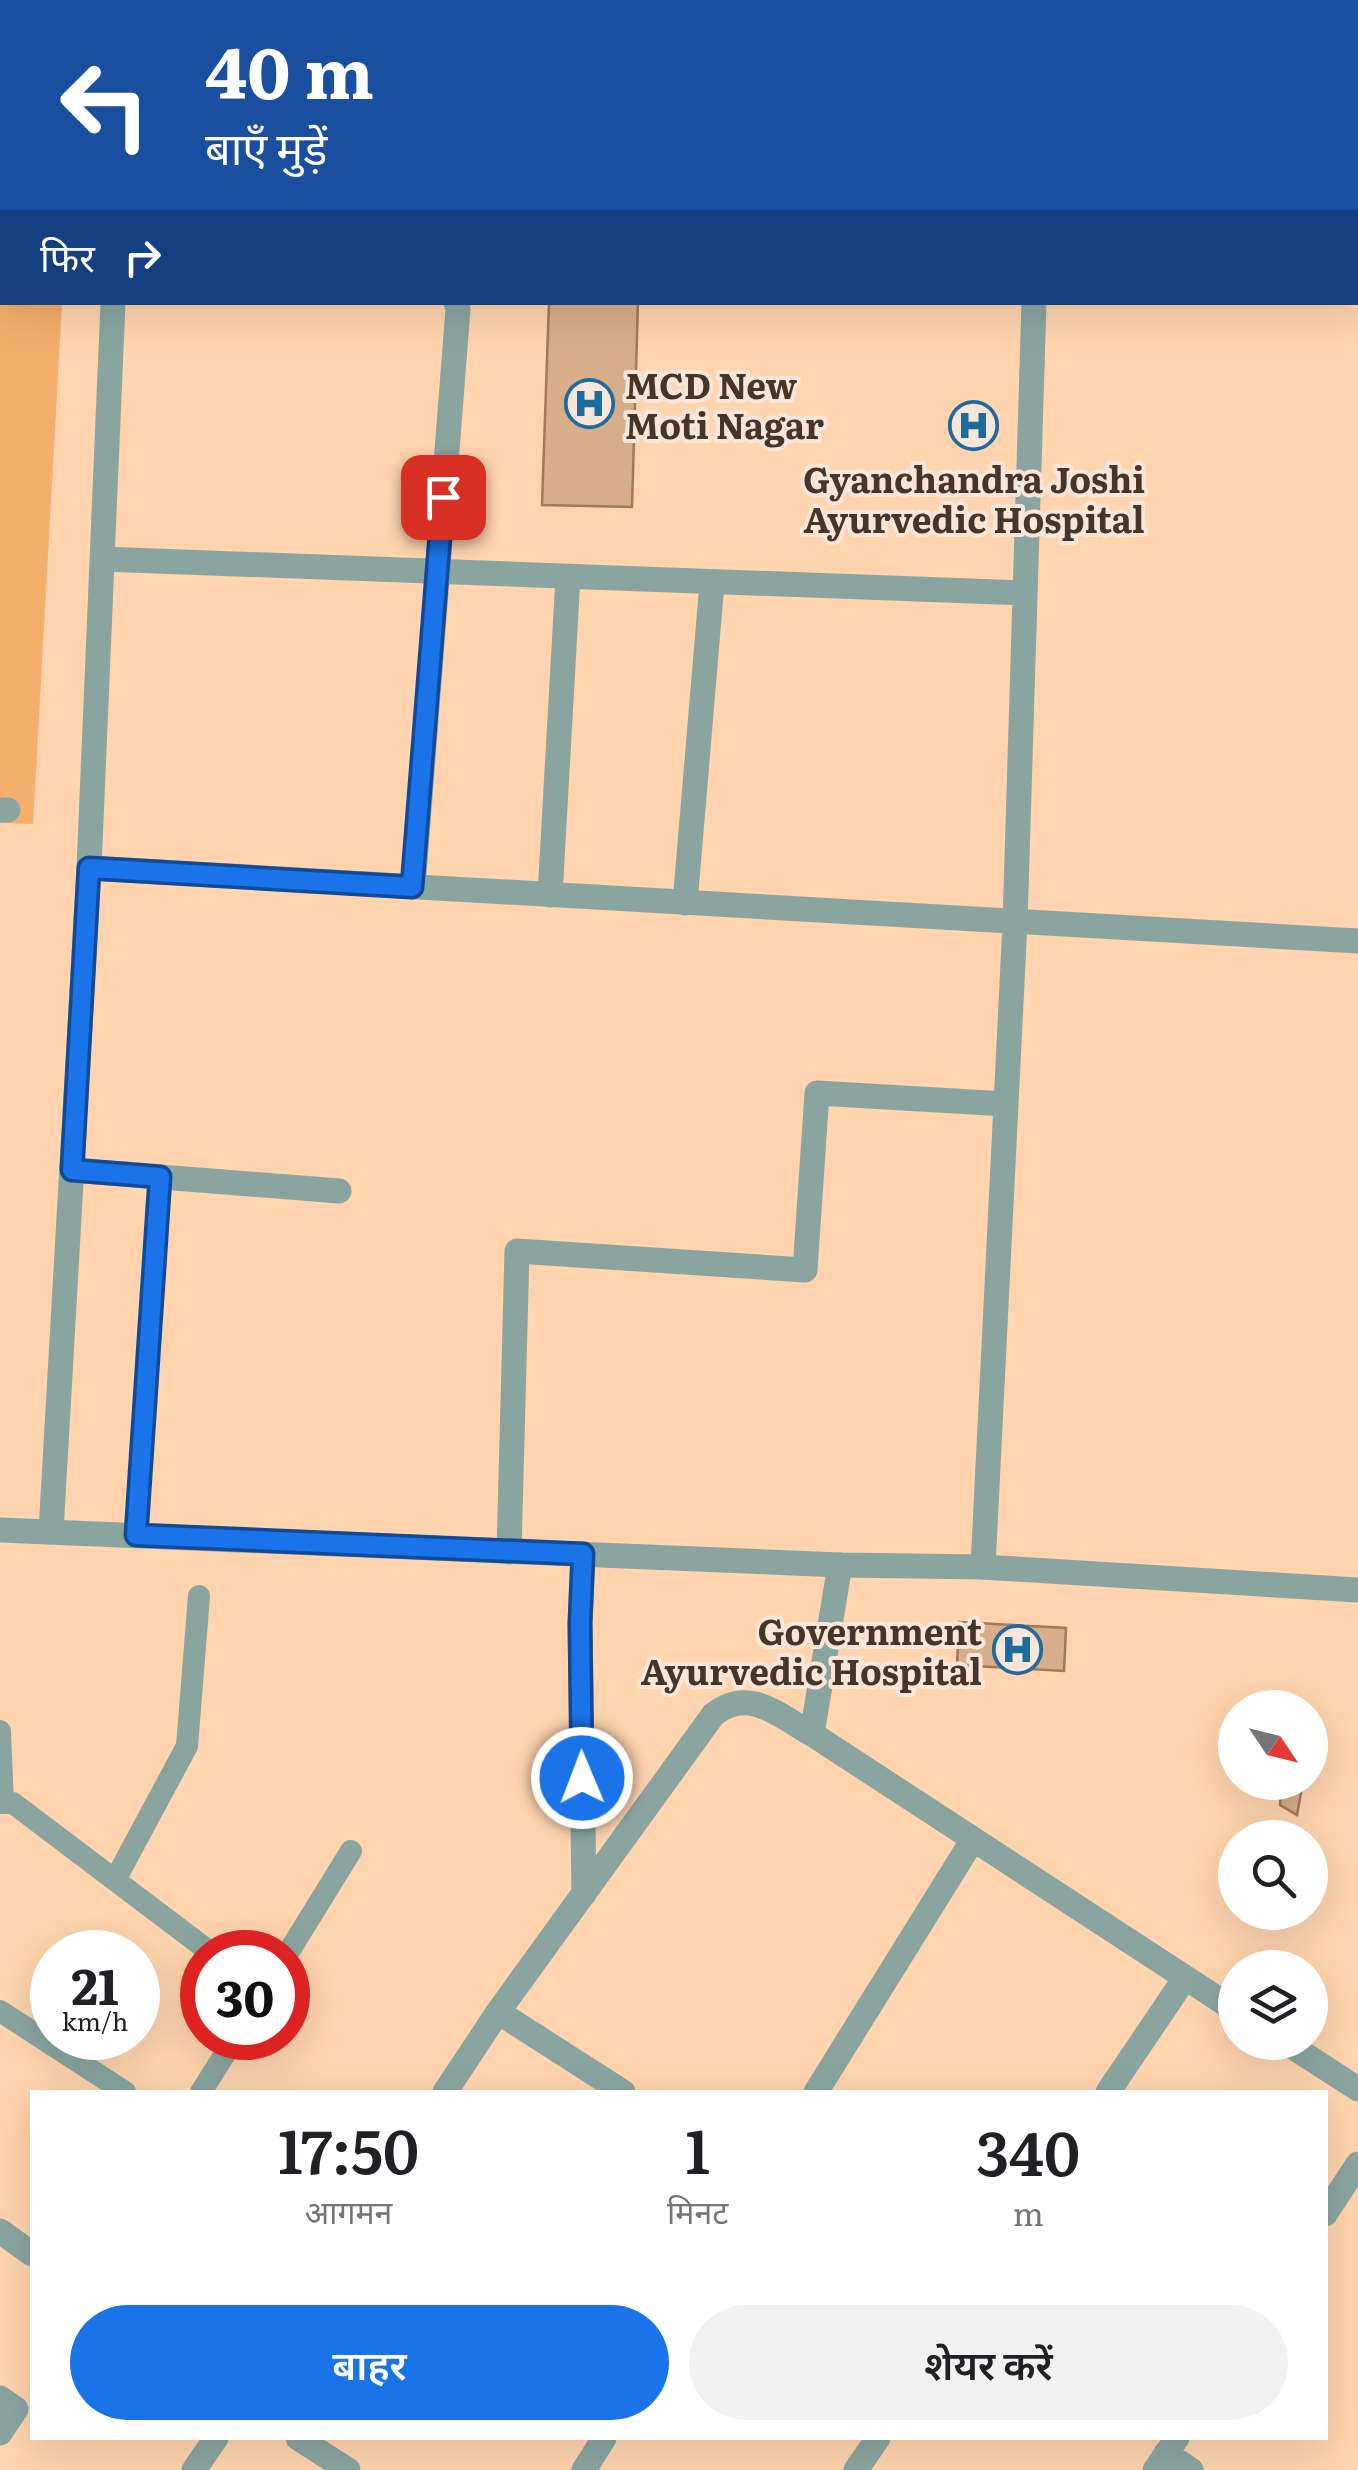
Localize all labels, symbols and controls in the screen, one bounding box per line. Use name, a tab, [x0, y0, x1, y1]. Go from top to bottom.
text: 40 m	[205, 17, 374, 121]
icon: left	[40, 40, 170, 170]
text: बाएँ मुड़ें	[205, 112, 327, 179]
text: फिर	[40, 227, 95, 284]
icon: right	[115, 230, 170, 285]
place label: MCD New Moti Nagar	[625, 358, 824, 450]
hospital icon: MCD New Moti Nagar	[564, 378, 616, 430]
hospital icon: Gyanchandra Joshi Ayurvedic Hospital	[948, 400, 1000, 452]
place label: Gyanchandra Joshi Ayurvedic Hospital	[803, 452, 1145, 544]
pin	[401, 455, 486, 540]
icon: arrive	[416, 470, 471, 525]
place label: Government Ayurvedic Hospital	[641, 1604, 983, 1696]
hospital icon: Government Ayurvedic Hospital	[991, 1624, 1043, 1676]
north arrow	[1218, 1690, 1328, 1800]
map controls	[1218, 1690, 1328, 2060]
position arrow	[530, 1726, 634, 1830]
button: search	[1218, 1820, 1328, 1930]
speed limit sign: 30	[180, 1930, 310, 2060]
text: 21	[71, 1946, 119, 2020]
button: layers	[1218, 1950, 1328, 2060]
text: km/h	[62, 2002, 128, 2039]
text: 17:50	[278, 2103, 419, 2192]
text: 1	[685, 2103, 710, 2192]
text: 340	[976, 2105, 1080, 2194]
text: आगमन	[305, 2186, 392, 2234]
text: मिनट	[667, 2186, 728, 2234]
text: m	[1013, 2188, 1044, 2236]
button: बाहर	[70, 2305, 669, 2420]
button: शेयर करें	[689, 2305, 1288, 2420]

